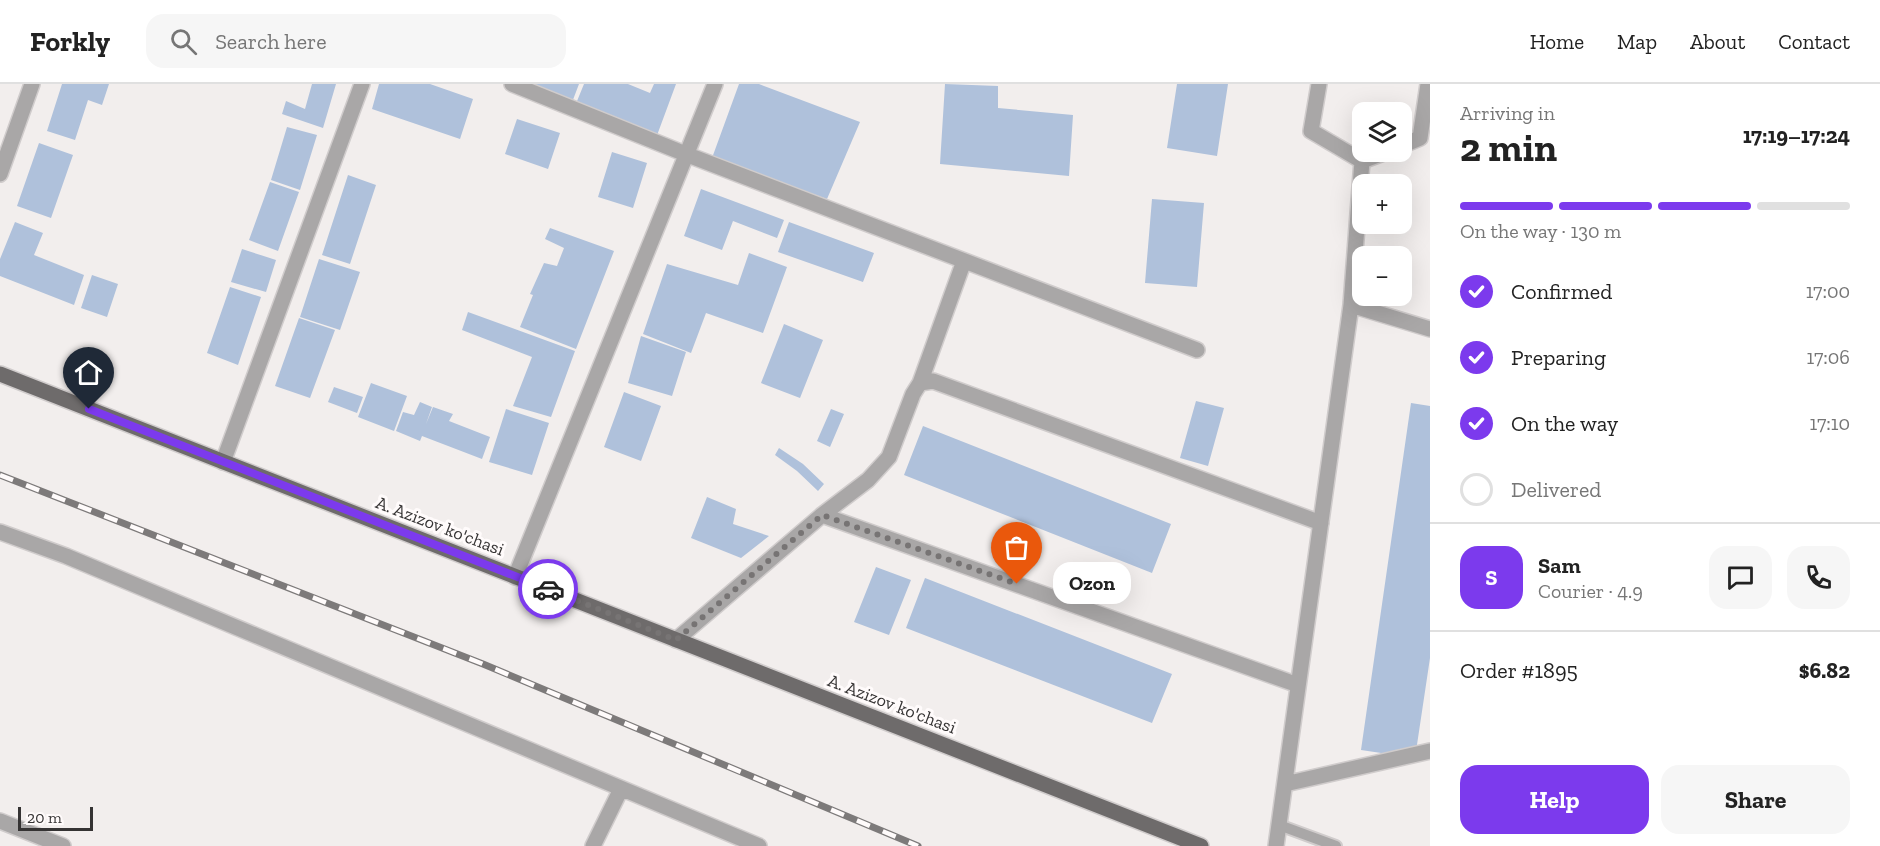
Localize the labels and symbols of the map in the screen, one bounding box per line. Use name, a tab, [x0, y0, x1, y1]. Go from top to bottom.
pin	[63, 347, 114, 409]
street label: A. Azizov ko'chasi	[373, 491, 507, 561]
pin	[991, 522, 1042, 584]
courier	[518, 559, 578, 619]
callout: Ozon	[1053, 563, 1131, 605]
street label: A. Azizov ko'chasi	[825, 669, 959, 739]
scale bar	[18, 804, 93, 832]

